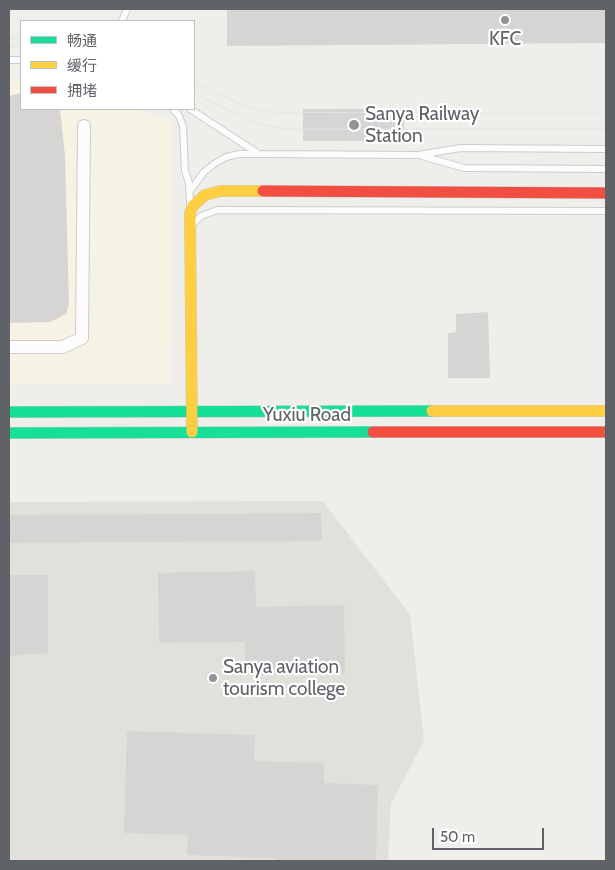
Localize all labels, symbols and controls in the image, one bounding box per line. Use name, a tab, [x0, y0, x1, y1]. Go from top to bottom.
marker: KFC	[499, 14, 511, 26]
legend	[20, 20, 195, 110]
place label: KFC	[489, 28, 521, 50]
text: 畅通	[67, 32, 97, 50]
text: 缓行	[67, 57, 97, 75]
text: 拥堵	[67, 82, 97, 100]
place label: Sanya Railway Station	[365, 103, 479, 147]
marker: Sanya Railway Station	[347, 118, 361, 132]
street label: Yuxiu Road	[263, 404, 351, 426]
place label: Sanya aviation tourism college	[223, 656, 345, 700]
marker: Sanya aviation tourism college	[207, 672, 219, 684]
scale bar	[435, 818, 548, 850]
text: 50 m	[440, 828, 475, 846]

